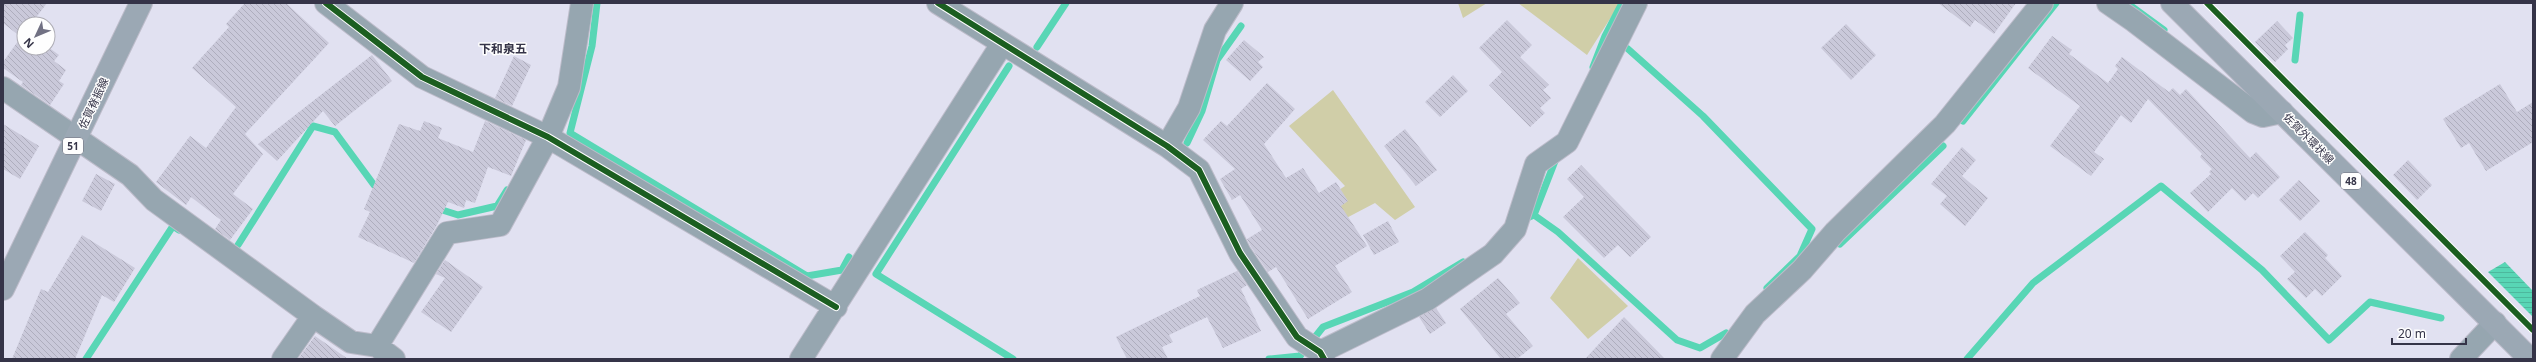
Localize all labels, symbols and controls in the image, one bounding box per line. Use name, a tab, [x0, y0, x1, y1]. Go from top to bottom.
north arrow	[16, 16, 56, 56]
text: N	[20, 35, 37, 52]
district label: 下和泉五	[479, 40, 527, 57]
street label: 佐賀脊振線	[75, 75, 111, 131]
street label: 佐賀外環状線	[2280, 109, 2338, 167]
road number: 51	[63, 138, 83, 154]
road number: 48	[2341, 173, 2361, 189]
scale bar	[2392, 320, 2466, 346]
text: 20 m	[2398, 325, 2426, 342]

